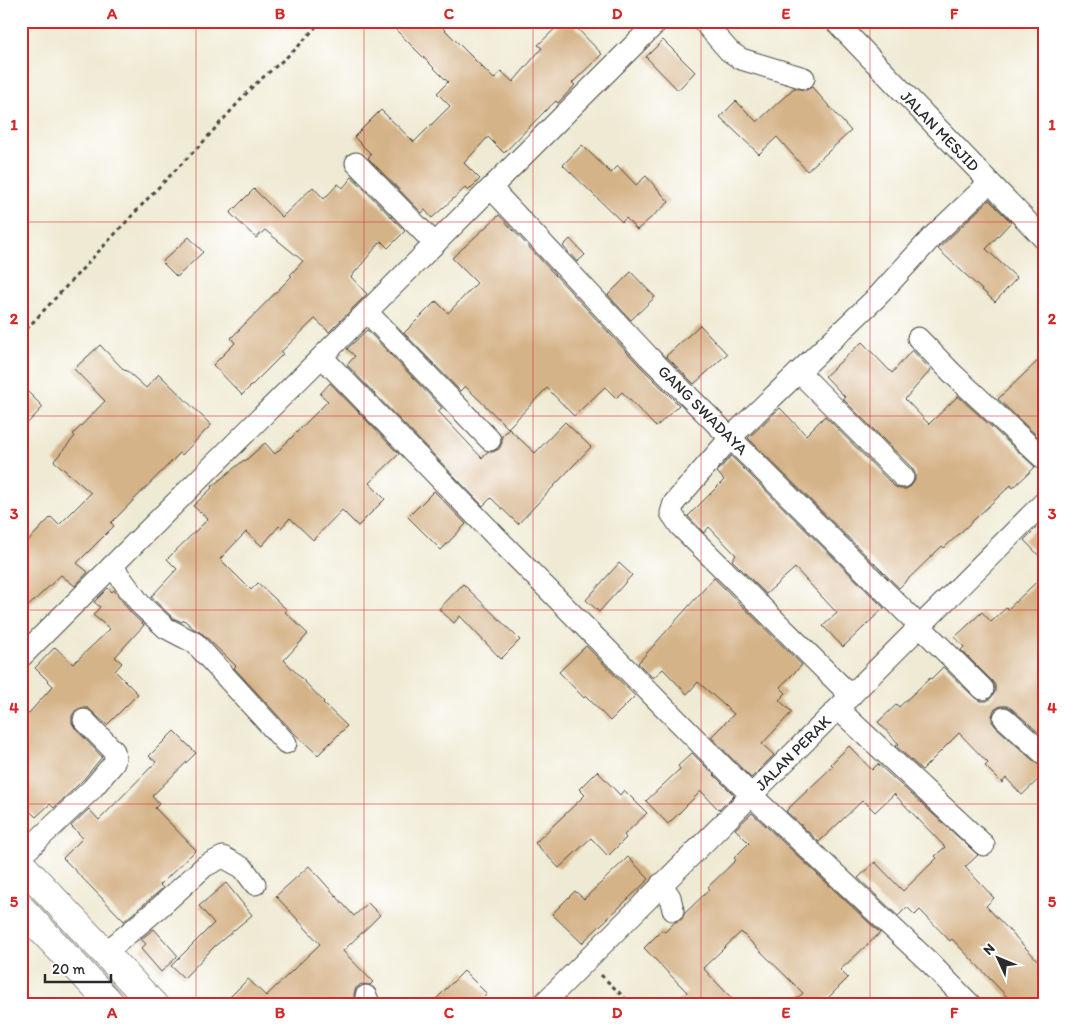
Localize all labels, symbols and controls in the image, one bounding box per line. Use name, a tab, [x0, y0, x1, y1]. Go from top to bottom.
text: A	[106, 4, 118, 23]
text: B	[275, 4, 286, 23]
text: C	[444, 4, 455, 23]
text: D	[612, 4, 623, 23]
text: E	[782, 4, 791, 23]
text: F	[950, 4, 959, 23]
street label: JALAN MESJID	[897, 87, 984, 176]
text: 1	[10, 115, 18, 134]
text: 1	[1048, 115, 1056, 134]
text: 2	[10, 309, 19, 328]
text: 2	[1048, 309, 1057, 328]
street label: GANG SWADAYA	[654, 361, 752, 459]
text: 3	[10, 504, 19, 523]
text: 3	[1048, 504, 1057, 523]
text: 4	[9, 698, 19, 717]
text: 4	[1047, 698, 1057, 717]
street label: JALAN PERAK	[751, 711, 835, 795]
text: 5	[10, 892, 19, 911]
text: 5	[1048, 892, 1057, 911]
north arrow	[974, 934, 1024, 984]
text: N	[980, 940, 998, 959]
scale bar	[45, 951, 111, 983]
text: 20 m	[52, 960, 86, 978]
text: A	[106, 1003, 118, 1022]
text: B	[275, 1003, 286, 1022]
text: C	[444, 1003, 455, 1022]
text: D	[612, 1003, 623, 1022]
text: E	[782, 1003, 791, 1022]
text: F	[950, 1003, 959, 1022]

